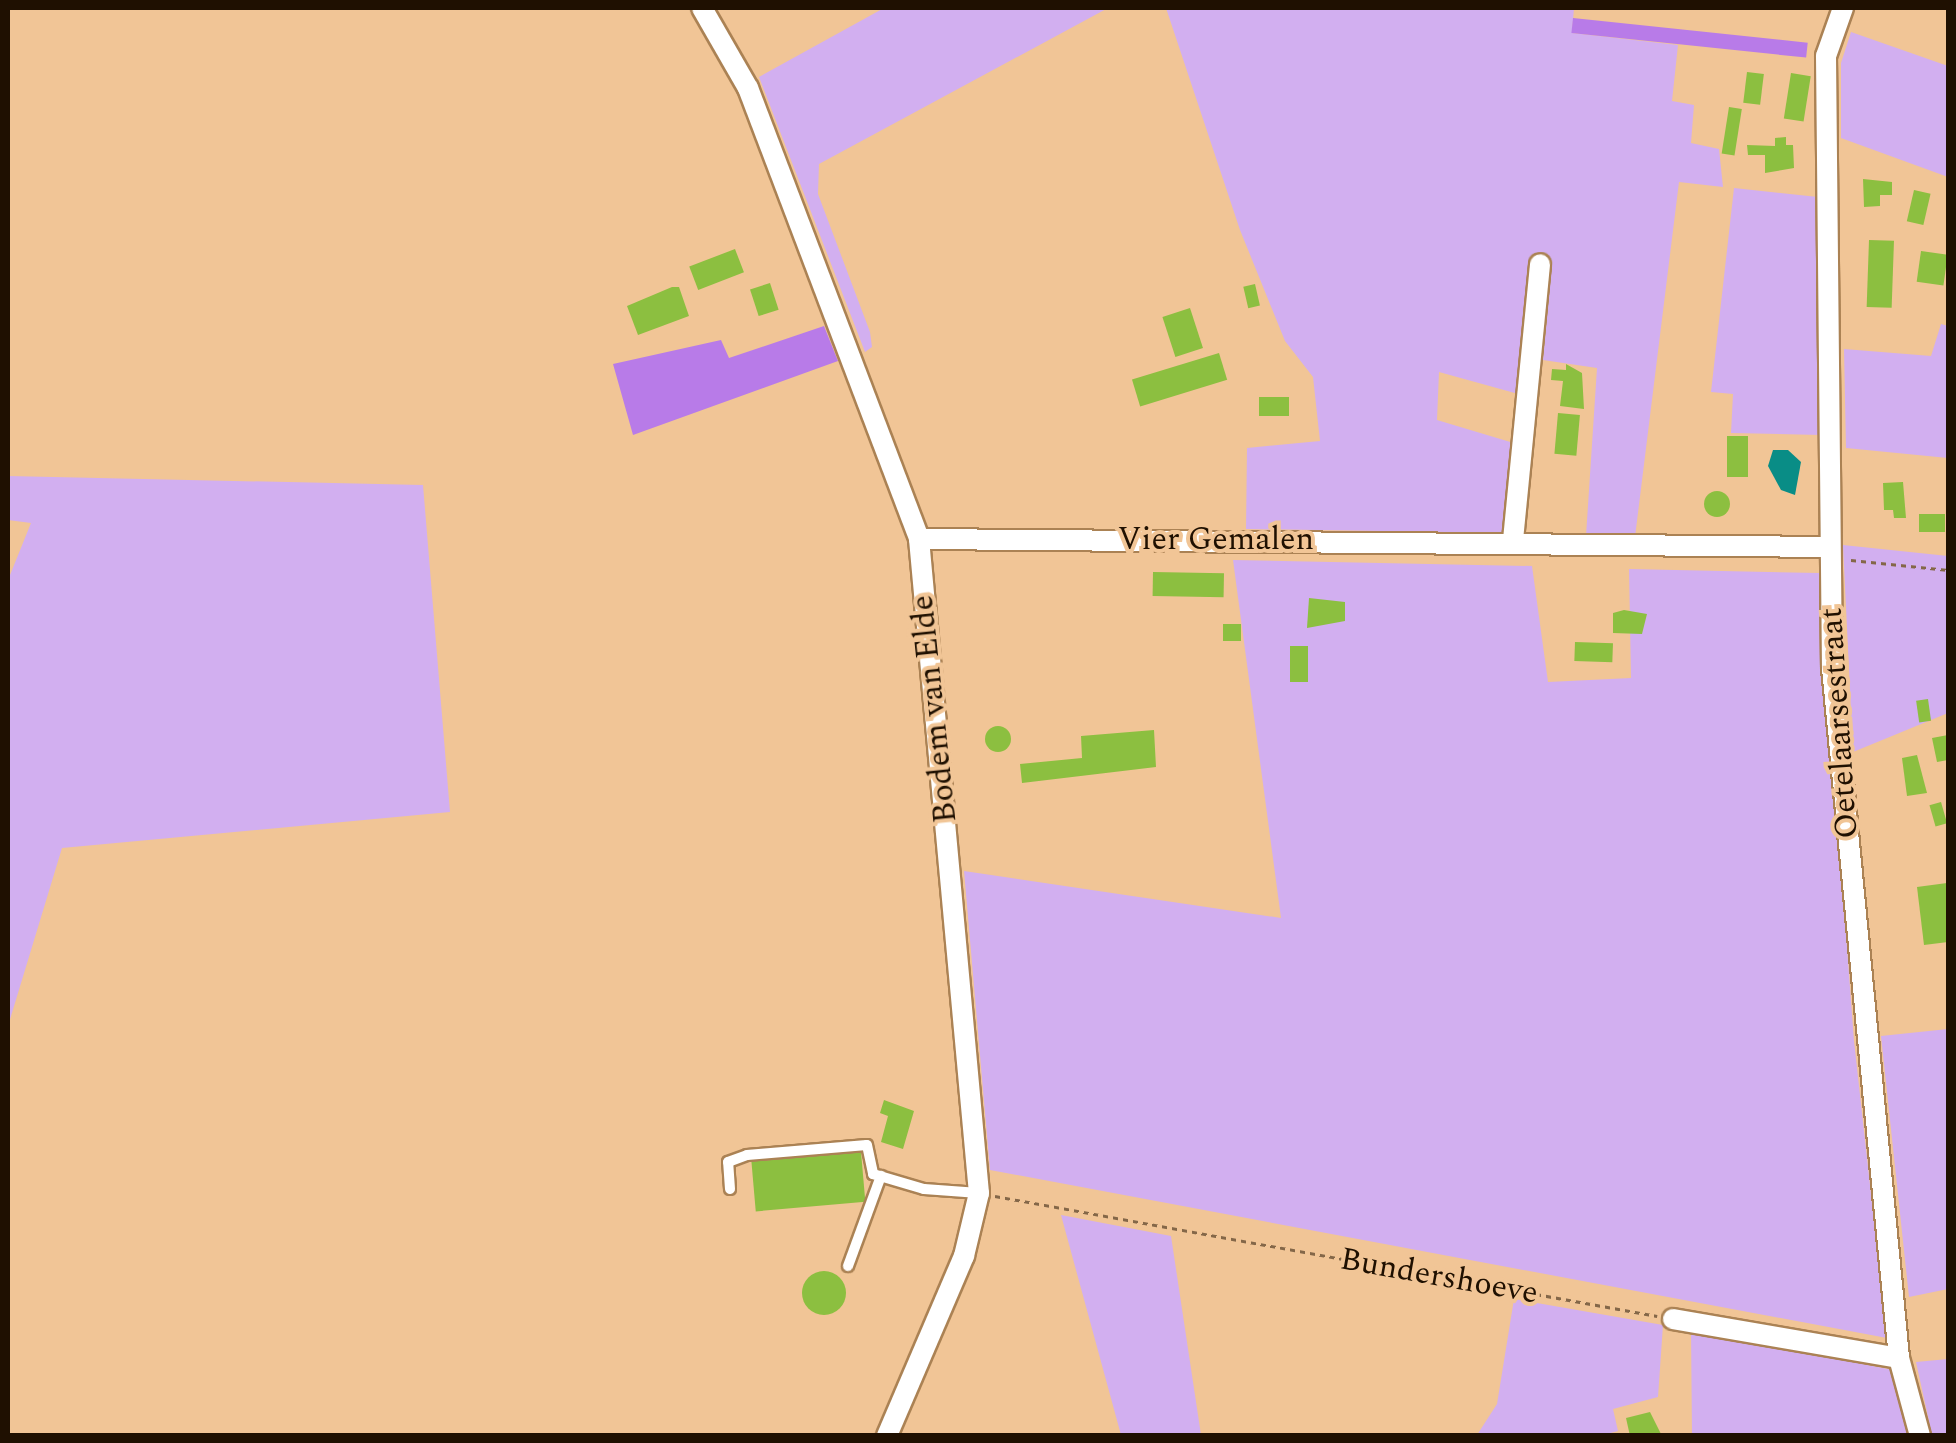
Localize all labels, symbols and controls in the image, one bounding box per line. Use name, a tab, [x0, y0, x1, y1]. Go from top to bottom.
street label: Vier Gemalen	[1118, 521, 1314, 559]
street label: Bodem van Elde	[904, 593, 966, 825]
street label: Oetelaarsestraat	[1813, 606, 1867, 840]
street label: Bundershoeve	[1337, 1241, 1541, 1313]

